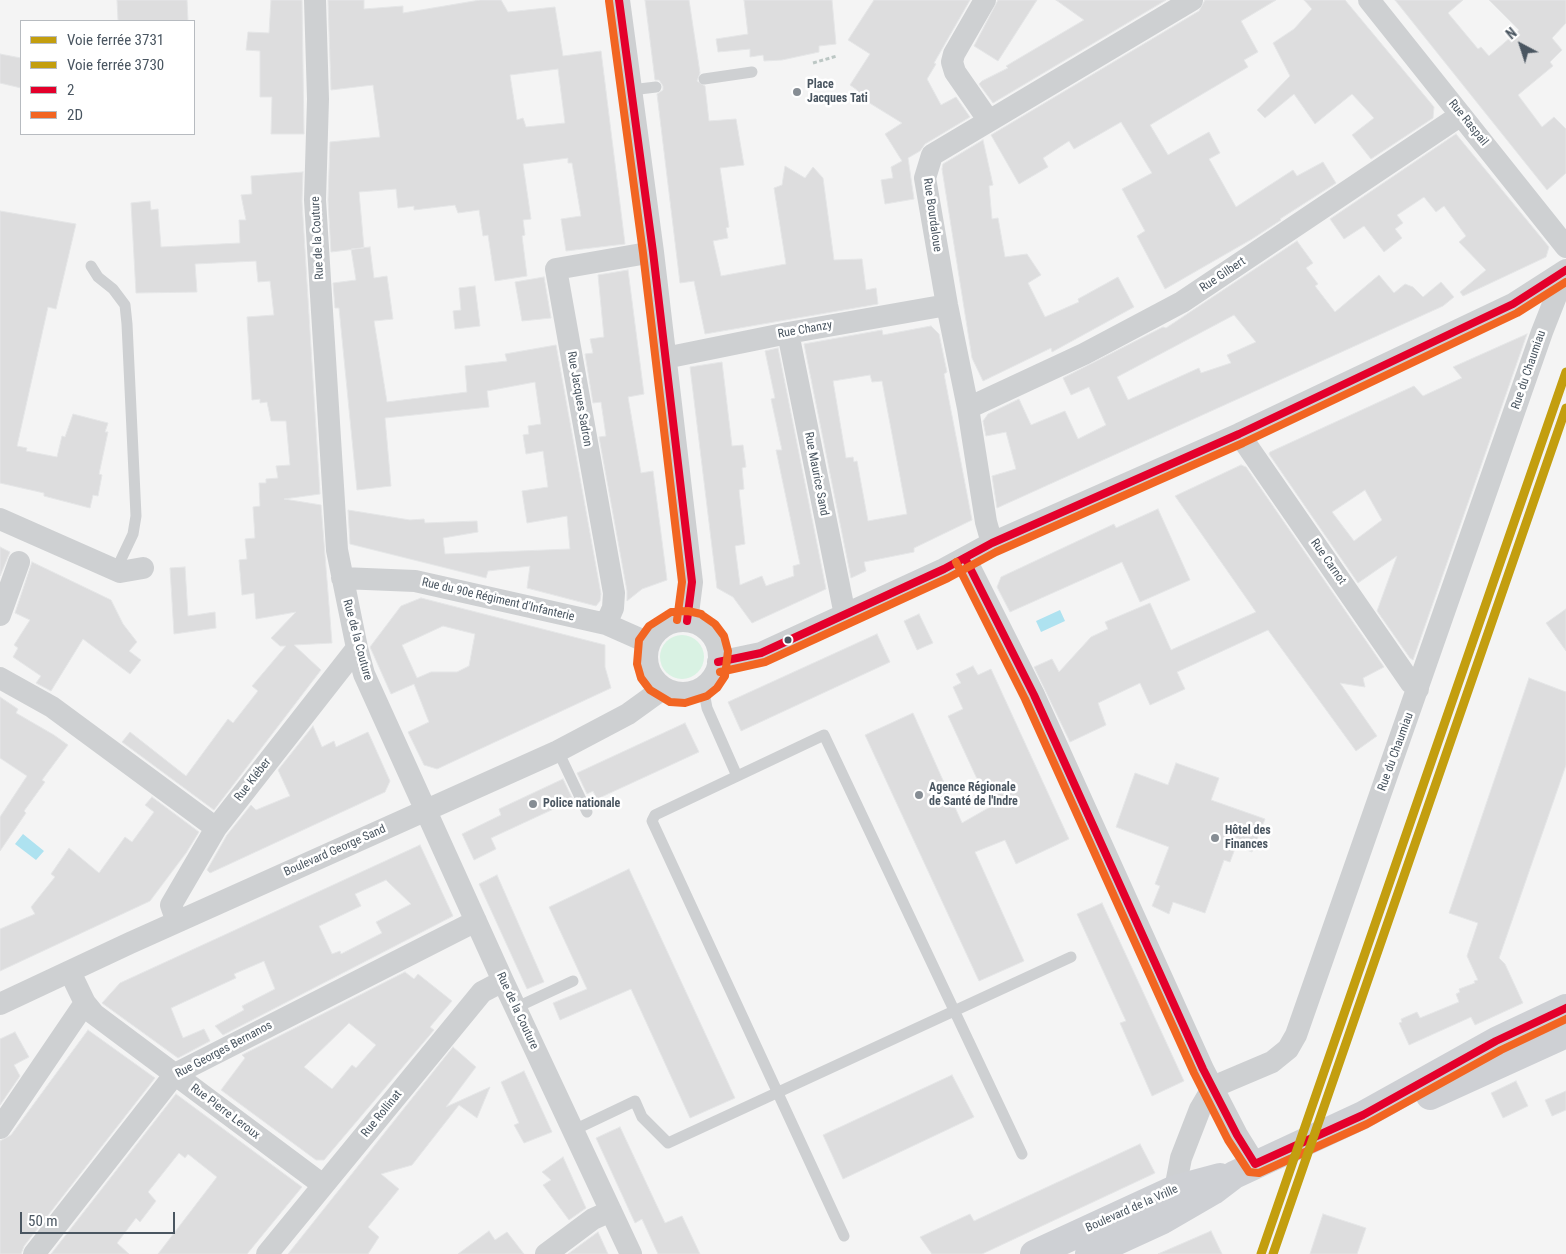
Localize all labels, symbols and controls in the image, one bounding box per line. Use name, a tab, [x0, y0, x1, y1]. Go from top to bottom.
legend	[20, 20, 195, 135]
north arrow	[1496, 20, 1546, 70]
text: N	[1503, 25, 1520, 42]
text: Voie ferrée 3731	[67, 31, 164, 49]
text: Voie ferrée 3730	[67, 56, 164, 74]
place label: Place Jacques Tati	[807, 78, 868, 106]
text: 2	[67, 81, 74, 99]
marker: Place Jacques Tati	[791, 86, 803, 98]
street label: Rue Raspail	[1445, 97, 1491, 149]
text: 2D	[67, 106, 83, 124]
street label: Rue Bourdaloue	[920, 177, 944, 253]
street label: Rue de la Couture	[309, 196, 327, 280]
street label: Rue Gilbert	[1197, 254, 1249, 296]
street label: Rue Chanzy	[777, 318, 833, 342]
street label: Rue du Chaumiau	[1509, 329, 1549, 411]
street label: Rue Jacques Sadron	[564, 350, 594, 448]
street label: Rue Maurice Sand	[801, 431, 831, 517]
street label: Rue Carnot	[1307, 537, 1349, 587]
street label: Rue du 90e Régiment d'Infanterie	[420, 575, 576, 625]
street label: Rue de la Couture	[339, 598, 375, 682]
unlabelled marker	[783, 635, 793, 645]
street label: Rue du Chaumiau	[1375, 711, 1417, 793]
street label: Rue Kléber	[232, 756, 274, 804]
place label: Agence Régionale de Santé de l'Indre	[929, 781, 1018, 809]
marker: Agence Régionale de Santé de l'Indre	[913, 789, 925, 801]
place label: Police nationale	[543, 797, 620, 811]
marker: Police nationale	[527, 798, 539, 810]
street label: Boulevard George Sand	[282, 822, 388, 880]
place label: Hôtel des Finances	[1225, 824, 1271, 852]
marker: Hôtel des Finances	[1209, 832, 1221, 844]
street label: Rue de la Couture	[493, 970, 541, 1052]
street label: Rue Georges Bernanos	[173, 1018, 275, 1082]
street label: Rue Pierre Leroux	[187, 1081, 263, 1143]
street label: Rue Rollinat	[359, 1088, 405, 1140]
street label: Boulevard de la Vrille	[1084, 1182, 1180, 1236]
scale bar	[22, 1202, 178, 1234]
text: 50 m	[28, 1212, 58, 1230]

